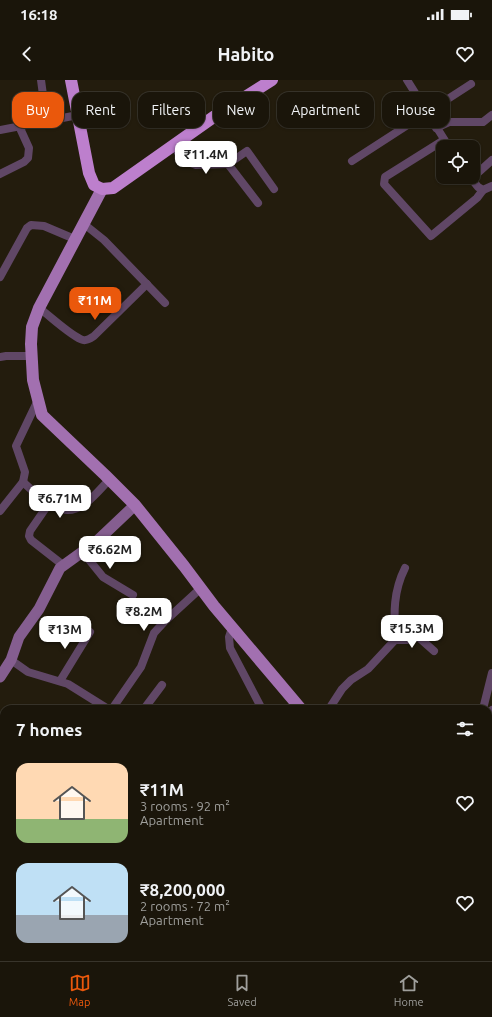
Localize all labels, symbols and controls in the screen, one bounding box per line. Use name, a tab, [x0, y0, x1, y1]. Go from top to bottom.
text: 16:18	[20, 6, 58, 23]
icon: back	[16, 43, 38, 65]
icon: heart	[454, 43, 476, 65]
text: Habito	[218, 44, 274, 64]
chip: Buy	[12, 92, 64, 128]
chip: Rent	[72, 92, 130, 128]
chip: Filters	[138, 92, 205, 128]
chip: New	[213, 92, 269, 128]
chip: Apartment	[277, 92, 374, 128]
chip: House	[382, 92, 450, 128]
map controls	[436, 140, 480, 184]
button: locate	[436, 140, 480, 184]
pin: ₹11.4M	[173, 141, 239, 175]
text: ₹11.4M	[184, 147, 228, 161]
pin: ₹11M	[71, 287, 119, 321]
text: ₹11M	[78, 293, 112, 307]
pin: ₹6.71M	[27, 485, 93, 519]
text: ₹6.71M	[38, 491, 82, 505]
pin: ₹6.62M	[77, 536, 143, 570]
text: ₹6.62M	[88, 542, 132, 556]
pin: ₹8.2M	[116, 598, 172, 632]
text: ₹8.2M	[126, 604, 162, 618]
pin: ₹15.3M	[379, 615, 445, 649]
pin: ₹13M	[41, 616, 89, 650]
text: ₹15.3M	[390, 621, 434, 635]
text: ₹13M	[48, 622, 82, 636]
icon: filters	[454, 718, 476, 740]
text: 7 homes	[16, 720, 82, 739]
icon: home	[48, 779, 96, 827]
text: ₹11M	[140, 780, 184, 799]
icon: heart	[454, 792, 476, 814]
text: 3 rooms · 92 m²	[140, 799, 230, 813]
text: Apartment	[140, 813, 204, 827]
icon: home	[48, 879, 96, 927]
text: ₹8,200,000	[140, 880, 225, 899]
icon: heart	[454, 892, 476, 914]
text: 2 rooms · 72 m²	[140, 899, 230, 913]
text: Apartment	[140, 913, 204, 927]
tab: Map	[69, 972, 91, 1008]
tab: Saved	[228, 972, 257, 1008]
tab: Home	[394, 972, 423, 1008]

